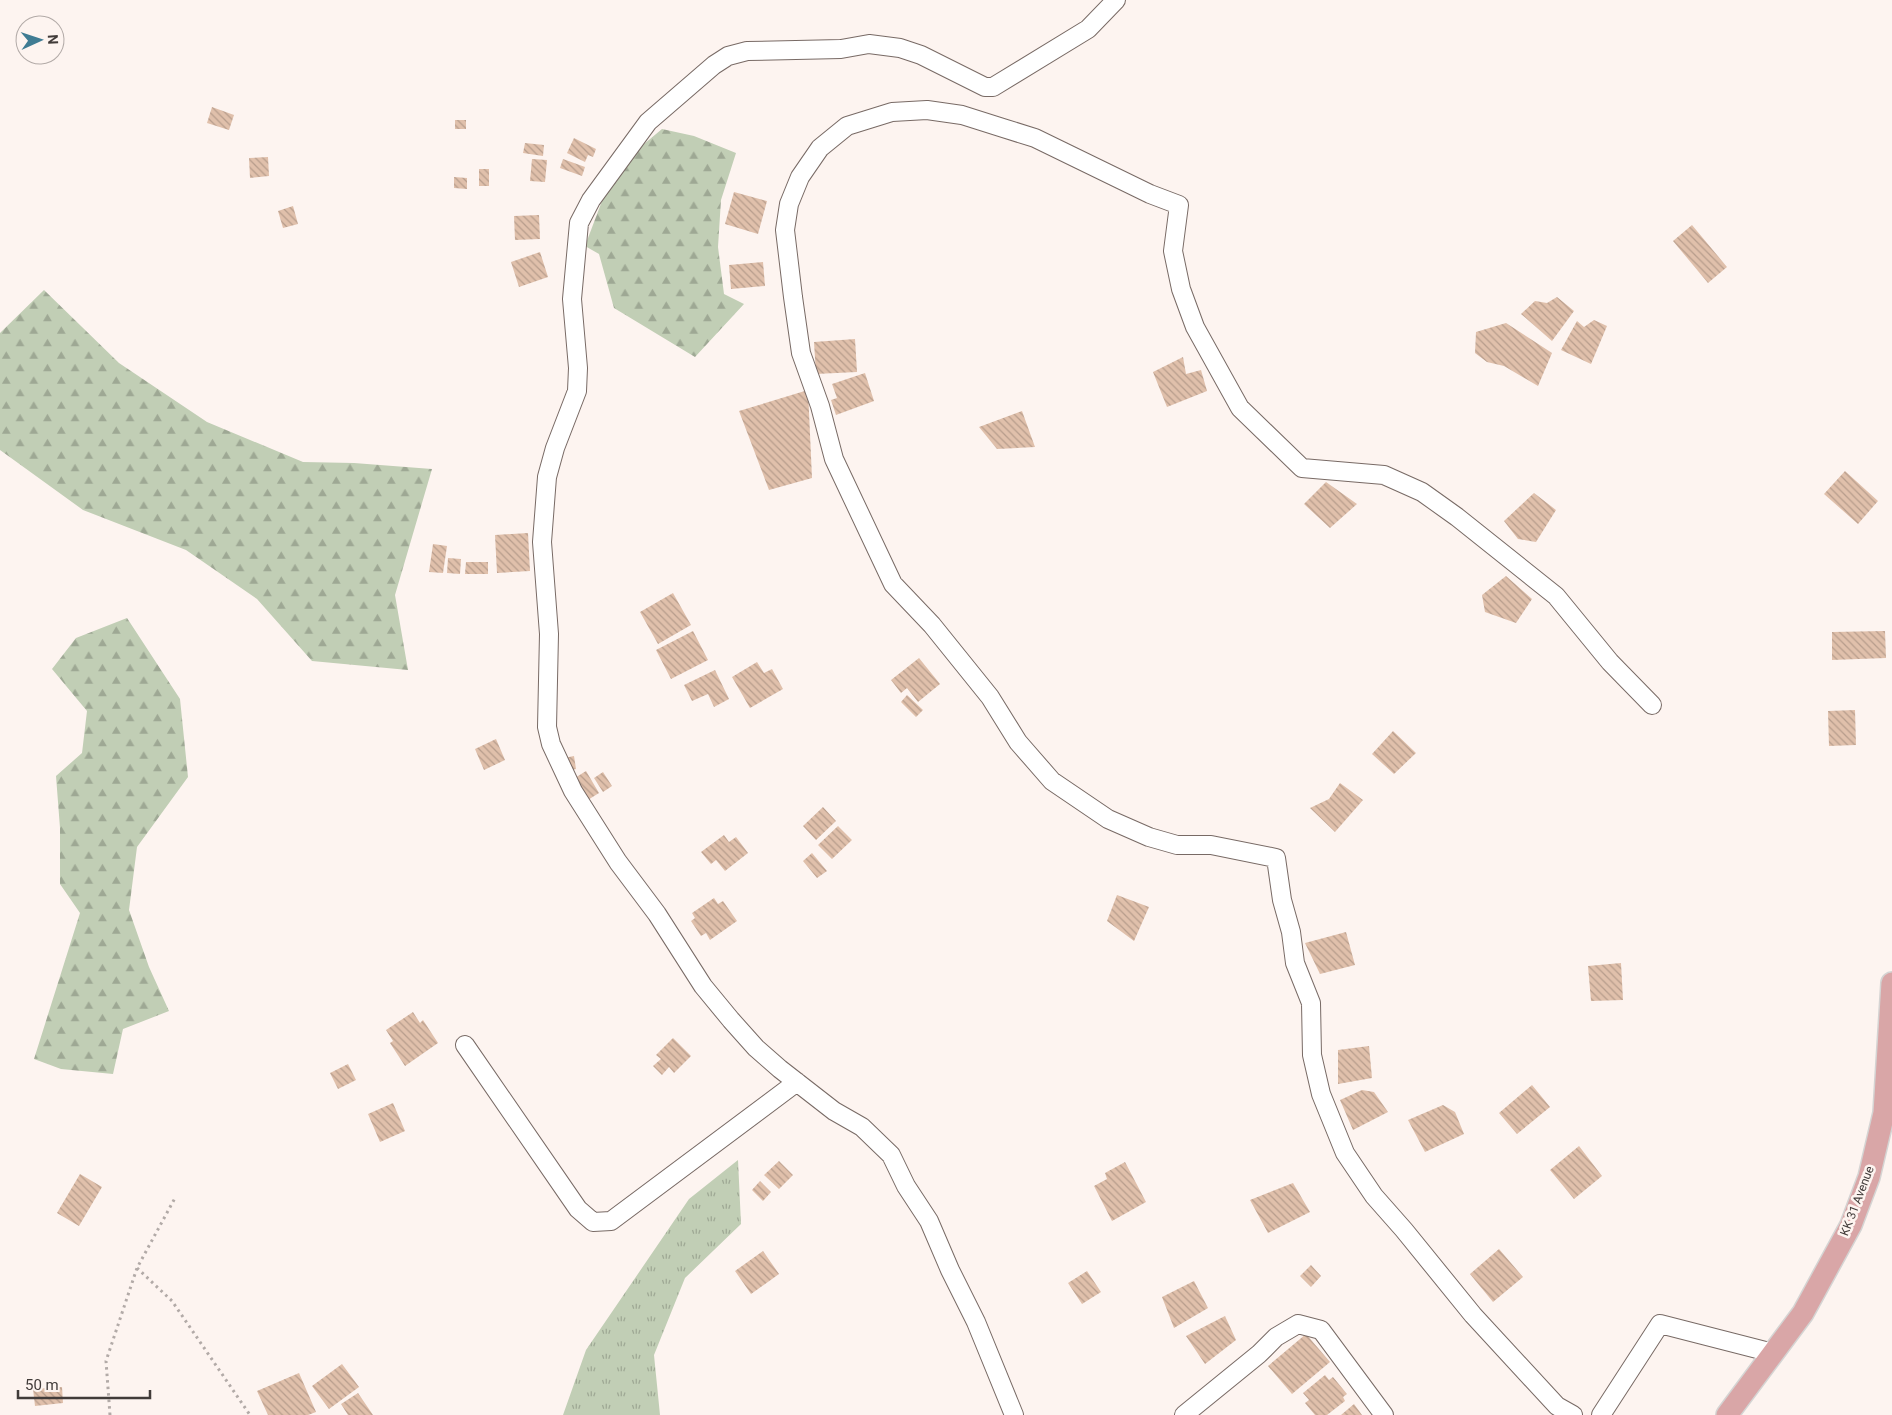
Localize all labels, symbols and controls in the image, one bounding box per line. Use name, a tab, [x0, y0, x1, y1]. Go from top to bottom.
north arrow	[15, 15, 65, 65]
text: N	[45, 34, 61, 45]
street label: KK 31 Avenue	[1837, 1164, 1877, 1238]
scale bar	[18, 1368, 150, 1400]
text: 50 m	[25, 1376, 59, 1394]

